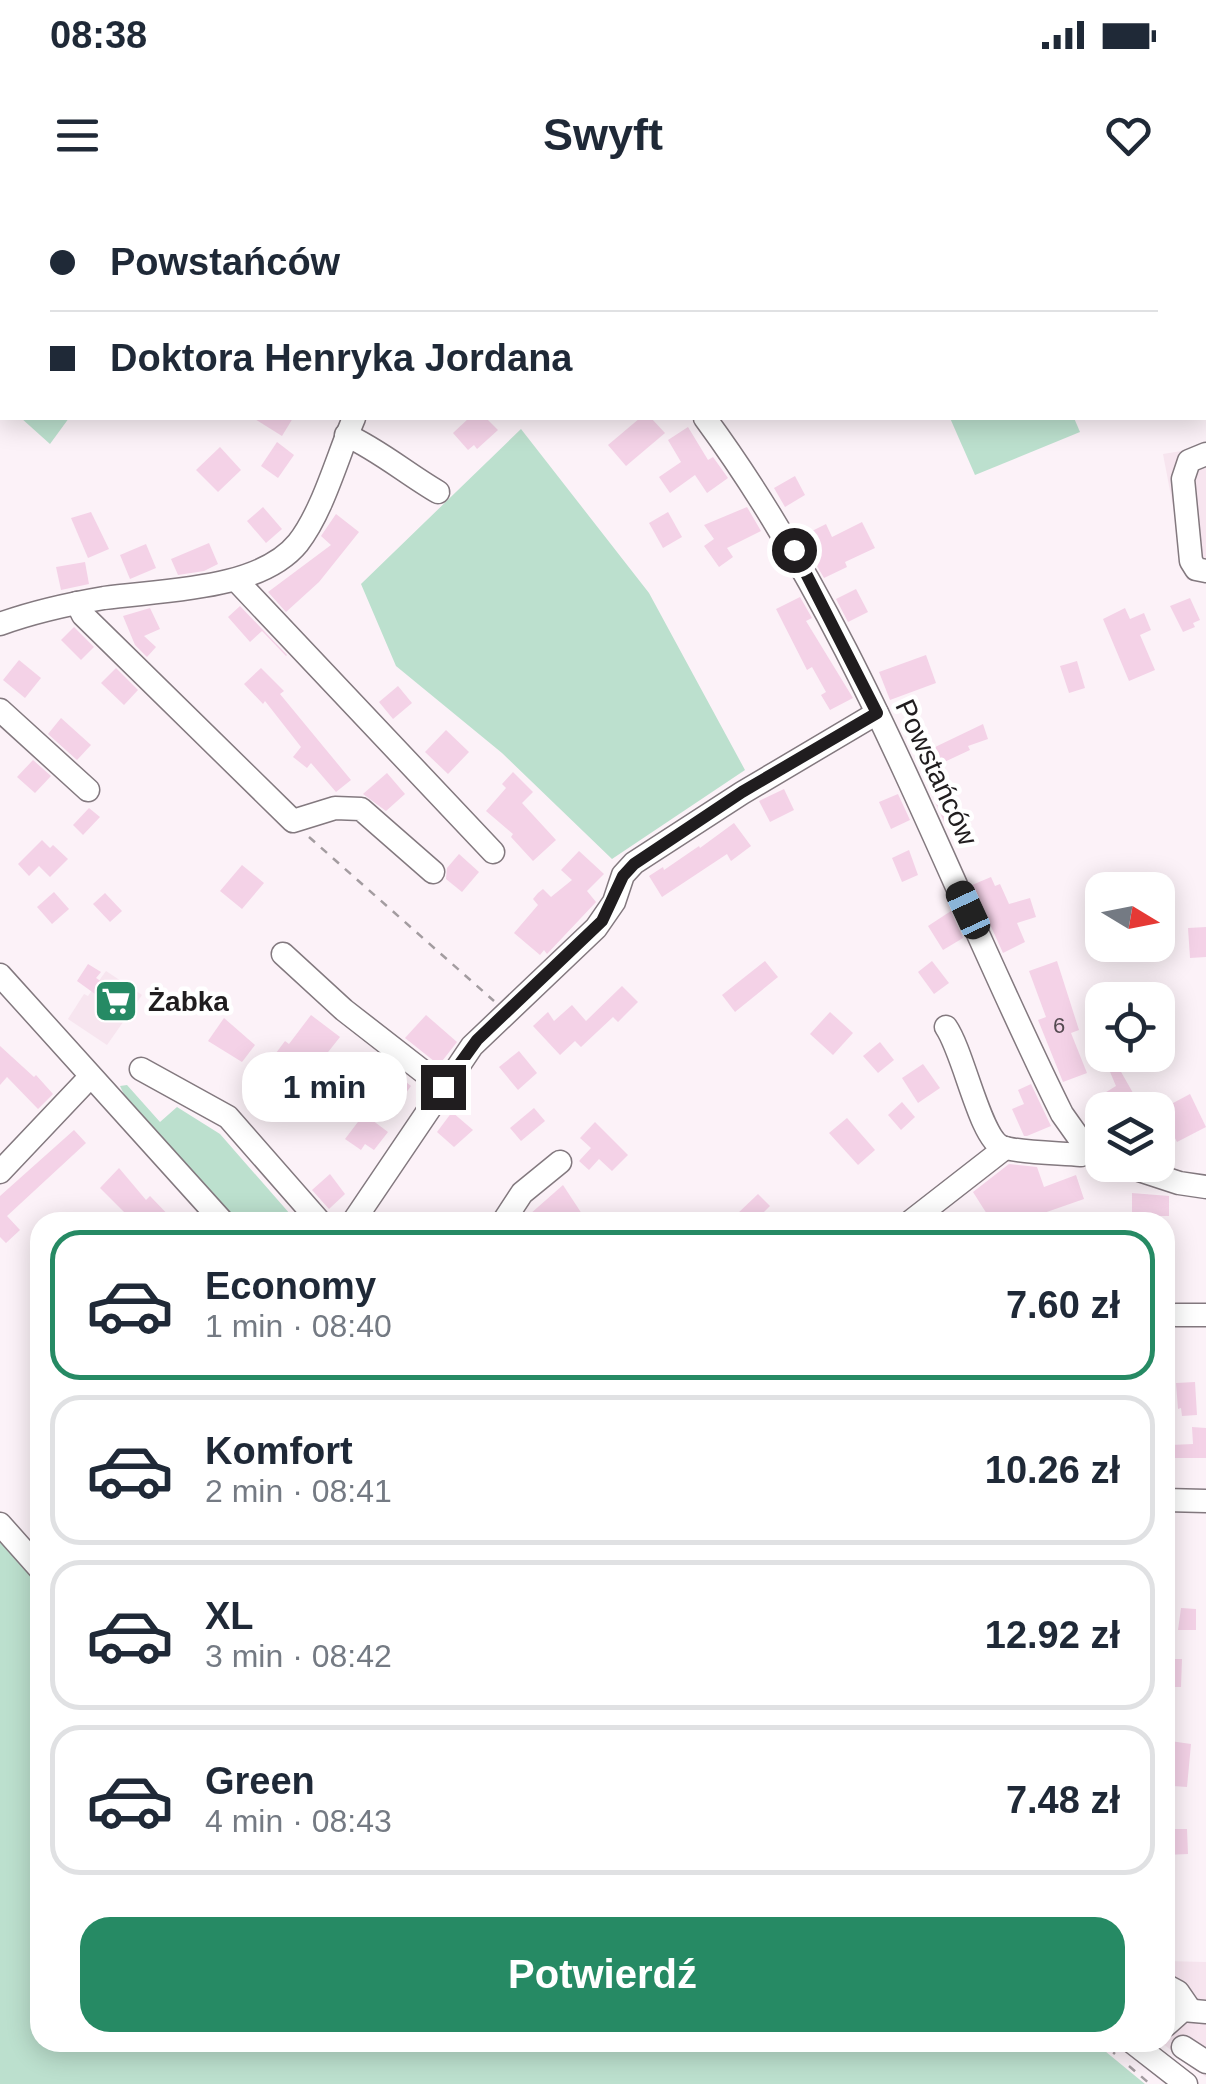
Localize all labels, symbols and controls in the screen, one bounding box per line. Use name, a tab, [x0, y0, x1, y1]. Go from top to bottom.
text: 08:38	[50, 14, 147, 56]
icon: menu	[50, 108, 105, 163]
icon: heart	[1101, 108, 1156, 163]
text: Swyft	[543, 109, 663, 160]
text: Powstańców	[110, 241, 340, 283]
text: Doktora Henryka Jordana	[110, 337, 573, 379]
route start	[772, 528, 817, 573]
street label: Powstańców	[889, 694, 984, 851]
north arrow	[1085, 872, 1175, 962]
map controls	[1085, 872, 1175, 1182]
car	[942, 876, 994, 944]
supermarket icon: Żabka	[93, 978, 139, 1024]
button: locate	[1085, 982, 1175, 1072]
place label: Żabka	[148, 986, 229, 1017]
house number: 6	[1053, 1013, 1065, 1038]
callout: 1 min	[243, 1052, 408, 1122]
route end	[421, 1065, 466, 1110]
text: 1 min	[283, 1069, 366, 1105]
button: layers	[1085, 1092, 1175, 1182]
icon: car	[85, 1260, 175, 1350]
text: Economy	[205, 1265, 376, 1307]
text: 7.60 zł	[1006, 1284, 1120, 1326]
text: 1 min · 08:40	[205, 1308, 392, 1344]
icon: car	[85, 1425, 175, 1515]
text: Komfort	[205, 1430, 353, 1472]
text: 10.26 zł	[985, 1449, 1120, 1491]
text: 2 min · 08:41	[205, 1473, 392, 1509]
icon: car	[85, 1590, 175, 1680]
text: XL	[205, 1595, 254, 1637]
text: 12.92 zł	[985, 1614, 1120, 1656]
text: 3 min · 08:42	[205, 1638, 392, 1674]
icon: car	[85, 1755, 175, 1845]
text: Green	[205, 1760, 315, 1802]
text: 7.48 zł	[1006, 1779, 1120, 1821]
text: 4 min · 08:43	[205, 1803, 392, 1839]
button: Potwierdź	[80, 1917, 1125, 2032]

